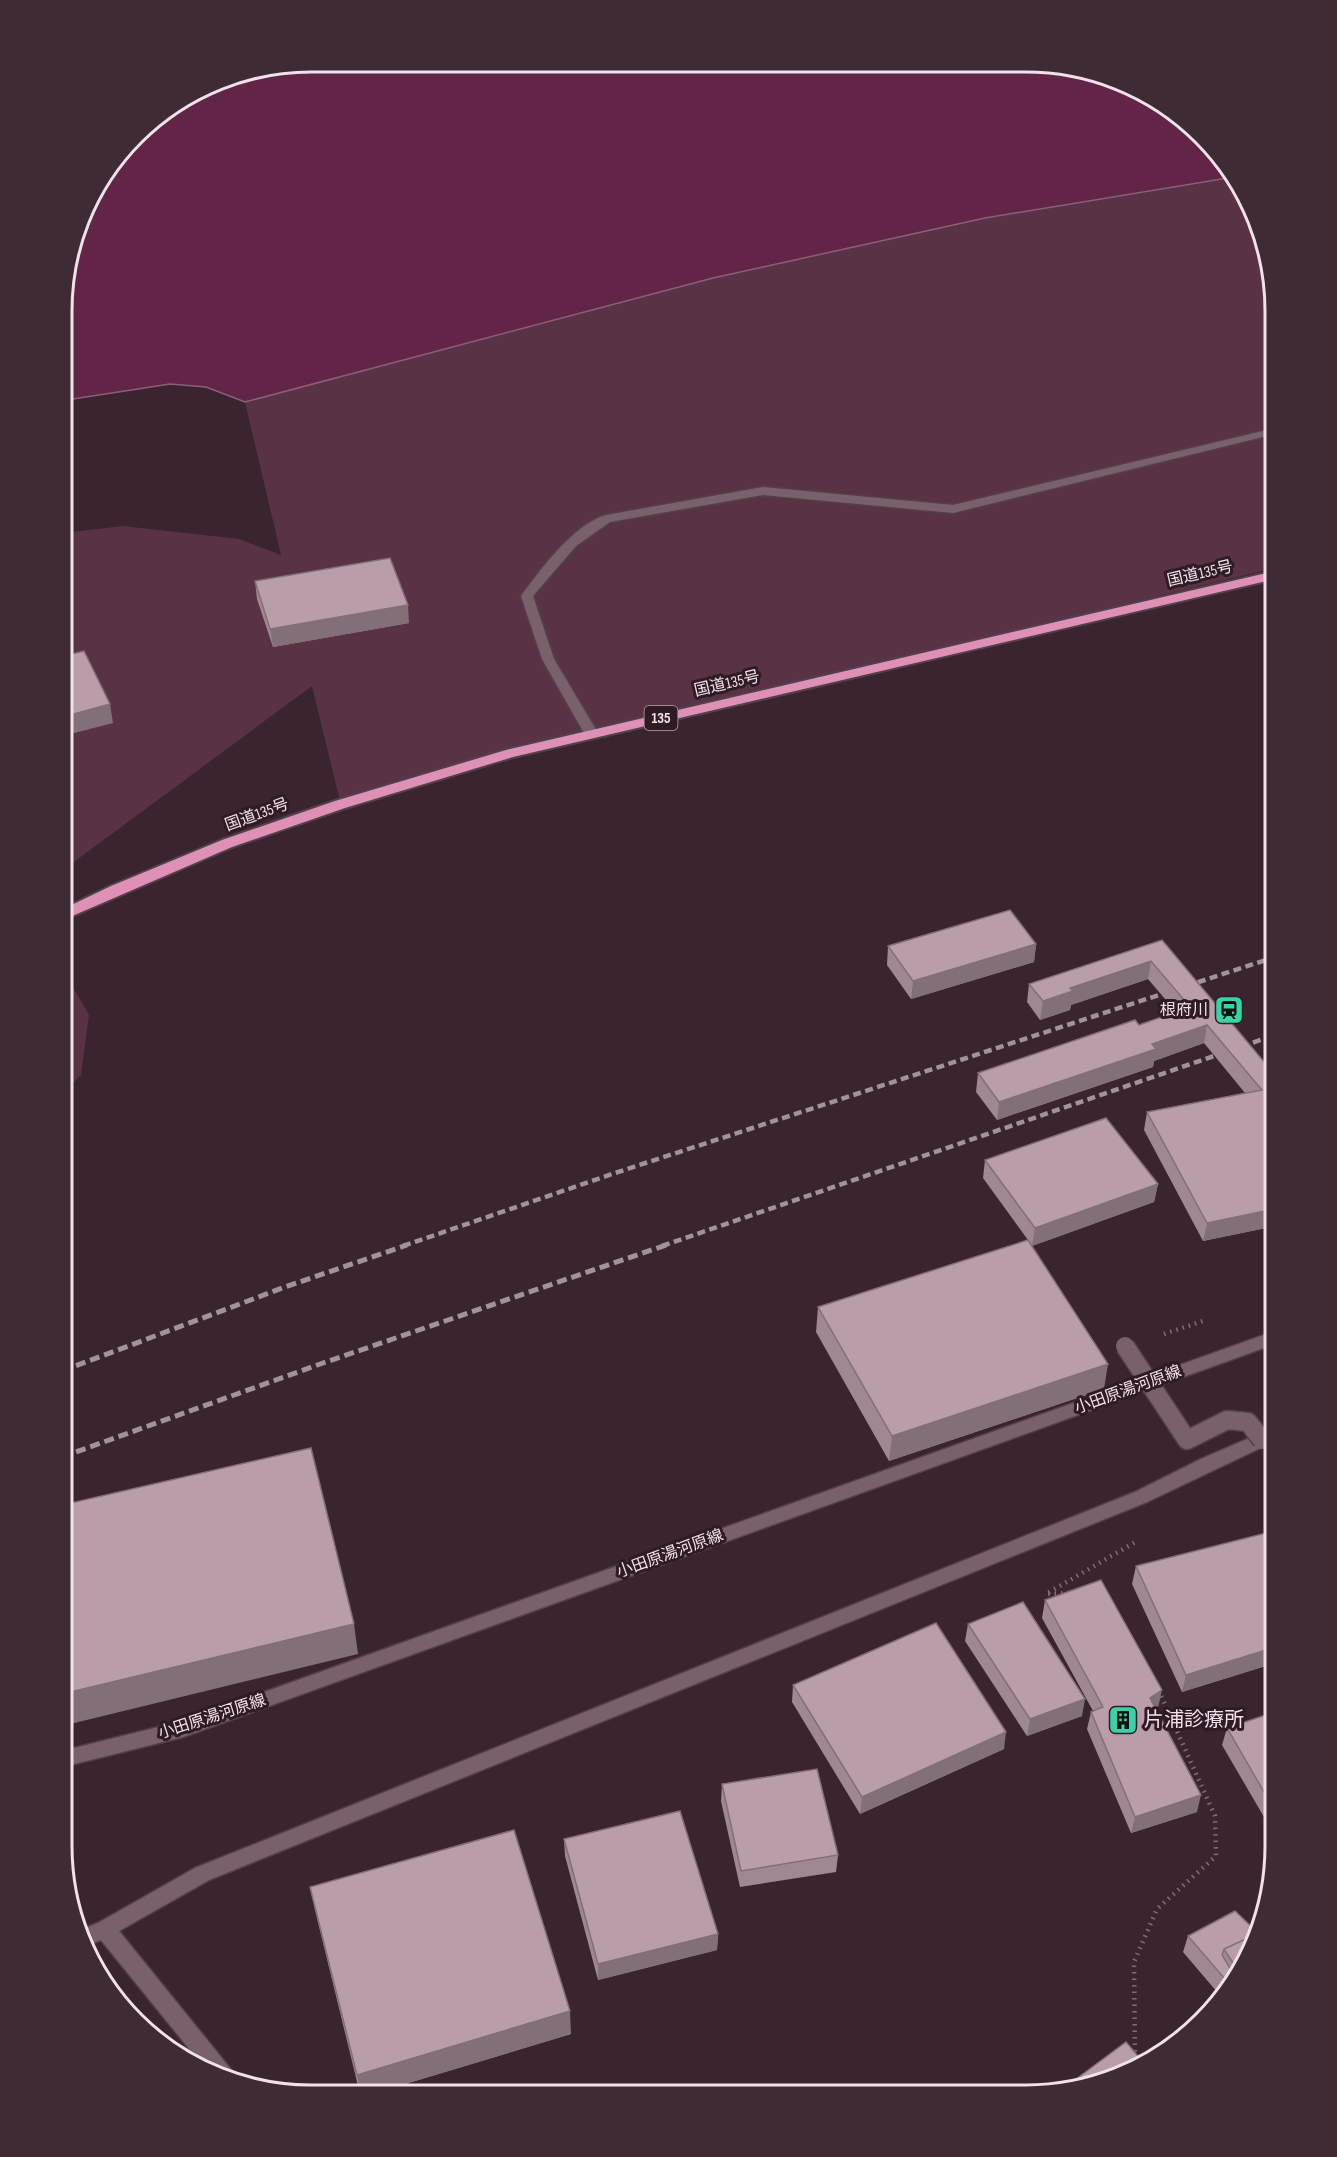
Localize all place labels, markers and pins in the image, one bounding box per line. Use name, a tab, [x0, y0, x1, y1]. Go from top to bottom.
station icon: 根府川	[1213, 994, 1245, 1026]
place label: 根府川	[1160, 1001, 1208, 1020]
building icon: 片浦診療所	[1107, 1704, 1139, 1736]
place label: 片浦診療所	[1144, 1708, 1244, 1732]

